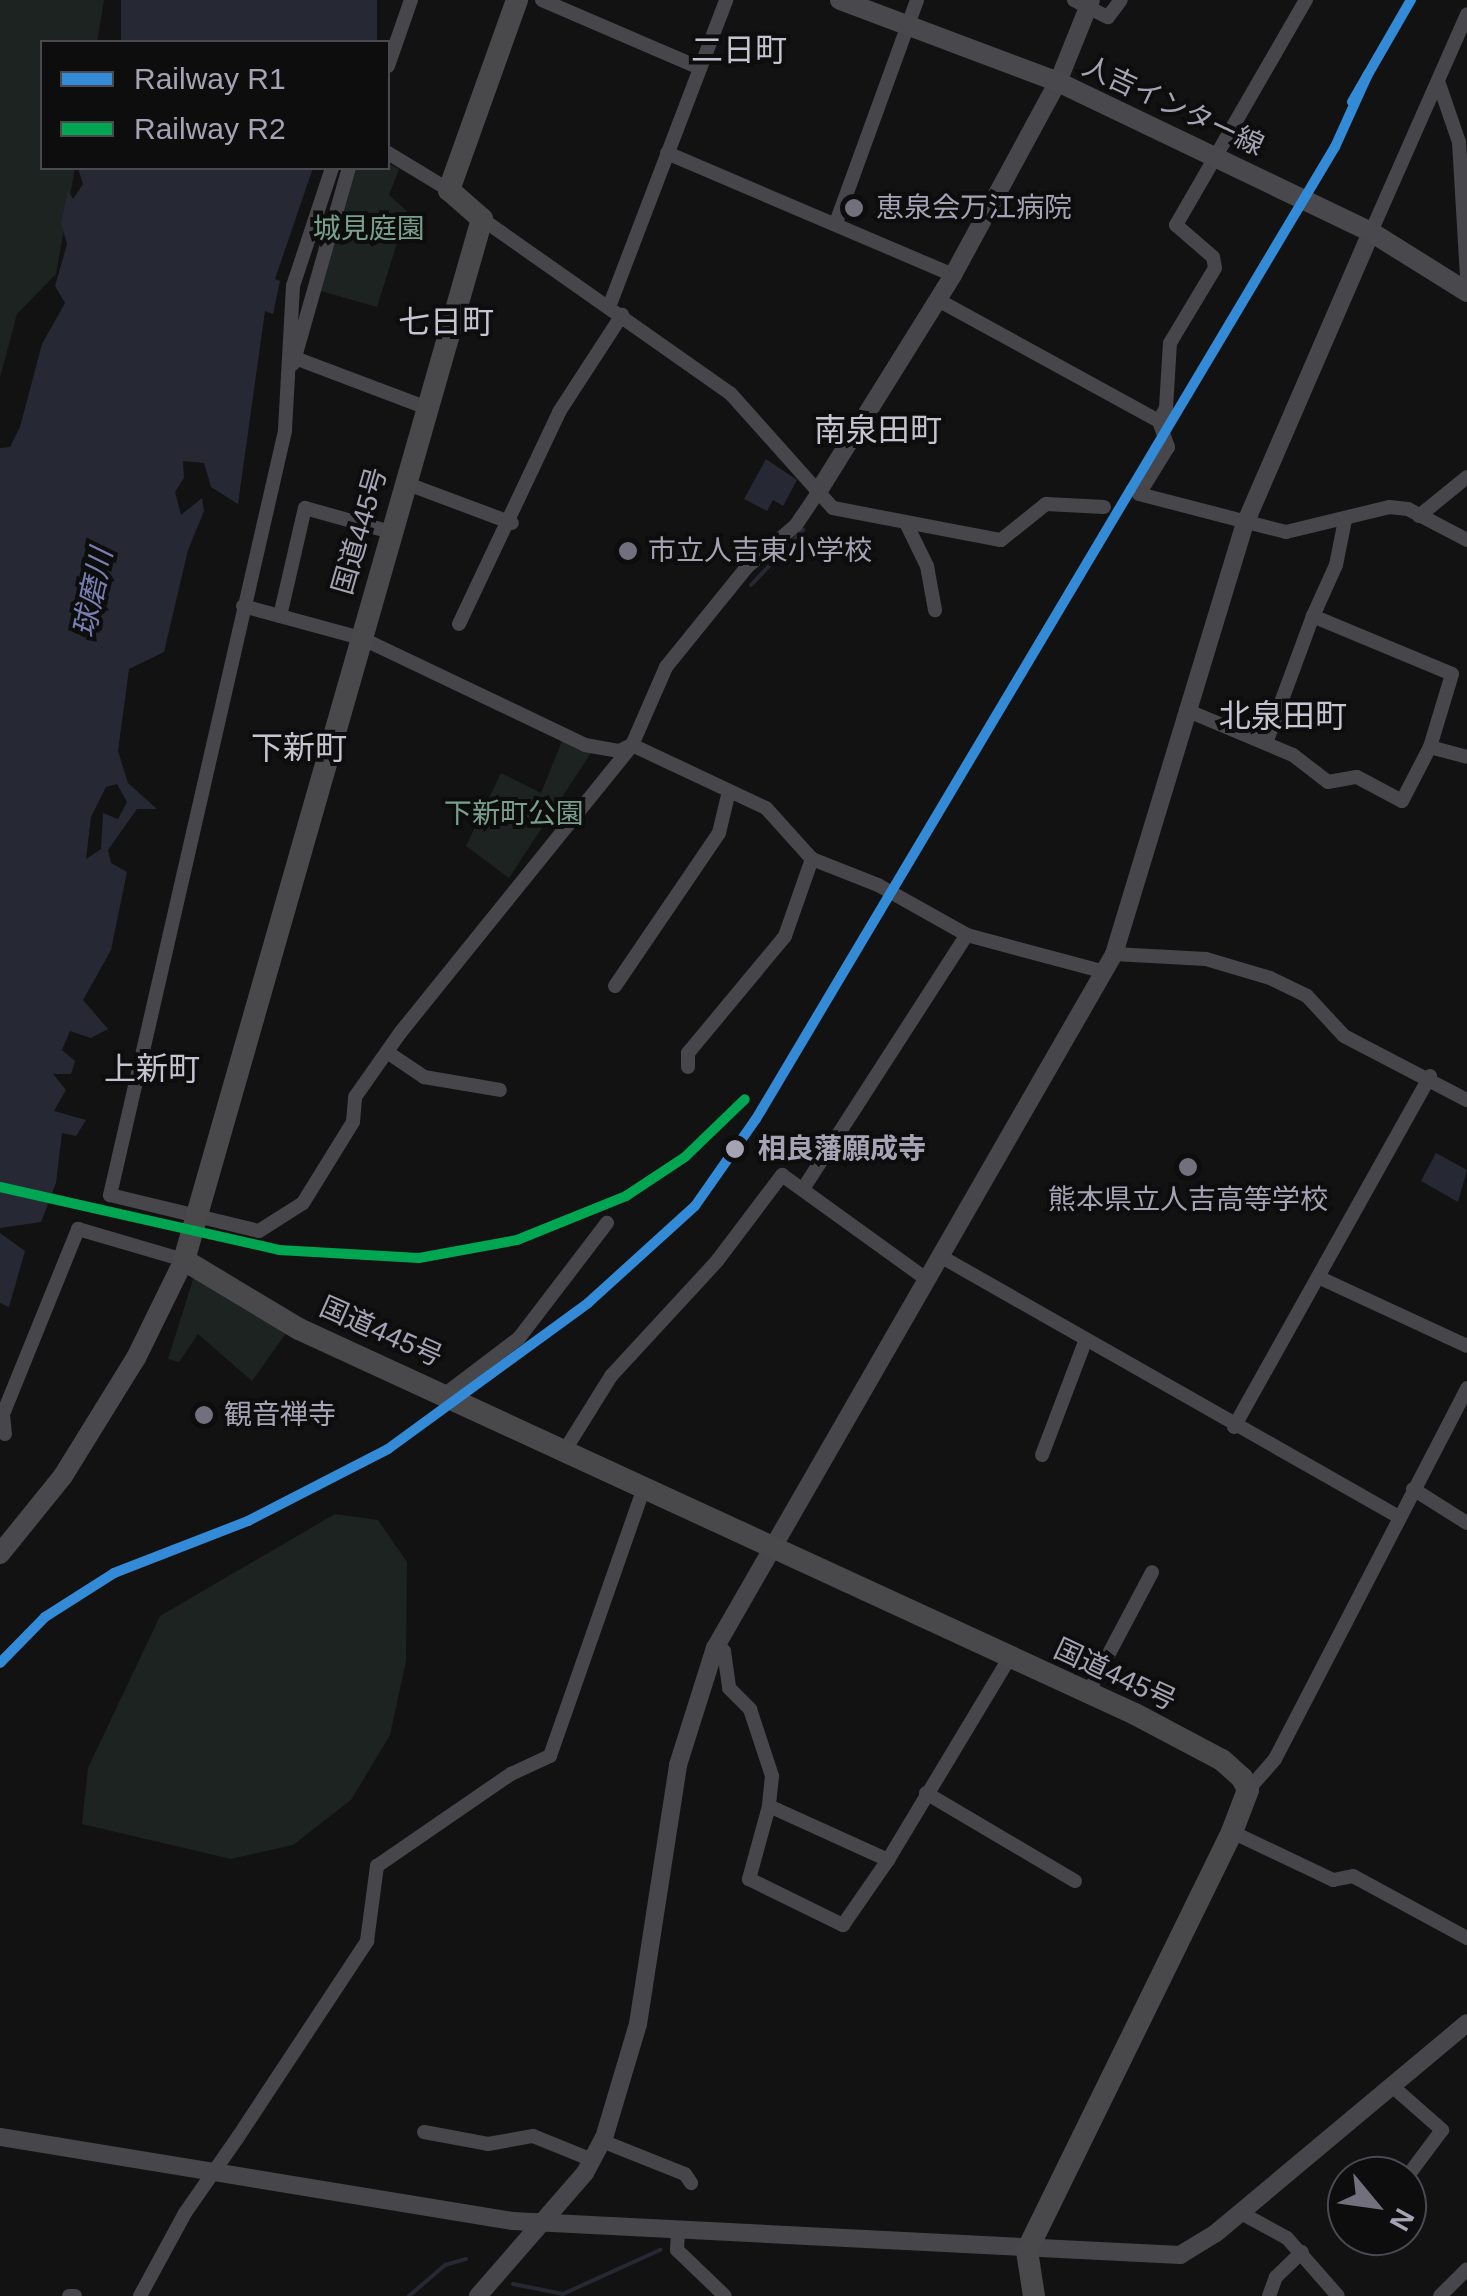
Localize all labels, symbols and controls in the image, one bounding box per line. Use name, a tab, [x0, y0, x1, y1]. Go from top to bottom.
district label: 二日町	[691, 31, 787, 69]
legend	[40, 40, 390, 170]
street label: 人吉インター線	[1077, 49, 1269, 163]
text: Railway R1	[134, 62, 286, 95]
text: Railway R2	[134, 112, 286, 145]
place label: 恵泉会万江病院	[876, 191, 1072, 225]
marker: 恵泉会万江病院	[841, 195, 867, 221]
park label: 城見庭園	[313, 212, 425, 246]
district label: 七日町	[398, 303, 494, 341]
district label: 南泉田町	[814, 411, 942, 449]
street label: 国道445号	[326, 464, 394, 598]
place label: 市立人吉東小学校	[648, 534, 872, 568]
marker: 市立人吉東小学校	[617, 540, 639, 562]
water label: 球磨川	[66, 545, 120, 641]
district label: 北泉田町	[1219, 697, 1347, 735]
district label: 下新町	[251, 729, 347, 767]
park label: 下新町公園	[444, 797, 584, 831]
district label: 上新町	[104, 1050, 200, 1088]
place label: 相良藩願成寺	[758, 1132, 926, 1166]
marker: 相良藩願成寺	[722, 1136, 748, 1162]
marker: 熊本県立人吉高等学校	[1177, 1156, 1199, 1178]
place label: 熊本県立人吉高等学校	[1048, 1183, 1328, 1217]
street label: 国道445号	[314, 1290, 448, 1374]
place label: 観音禅寺	[224, 1398, 336, 1432]
marker: 観音禅寺	[193, 1404, 215, 1426]
street label: 国道445号	[1049, 1632, 1181, 1718]
north arrow	[1327, 2156, 1427, 2256]
text: N	[1383, 2203, 1420, 2236]

